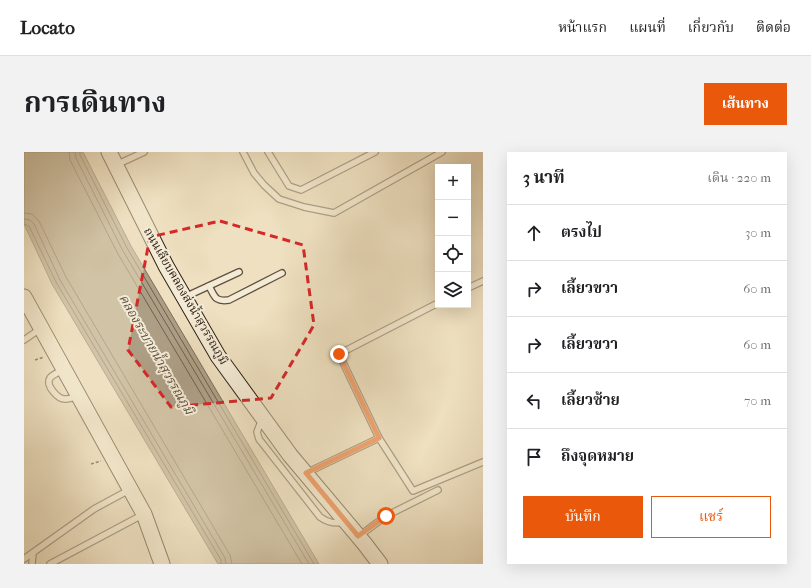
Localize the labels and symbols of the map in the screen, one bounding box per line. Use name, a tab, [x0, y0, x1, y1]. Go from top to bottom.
street label: ถนนเลียบคลองส่งน้ำสุวรรณภูมิ	[140, 224, 233, 367]
water label: คลองระบายน้ำสุวรรณภูมิ	[115, 291, 200, 419]
route end	[330, 345, 348, 363]
route start	[377, 507, 395, 525]

